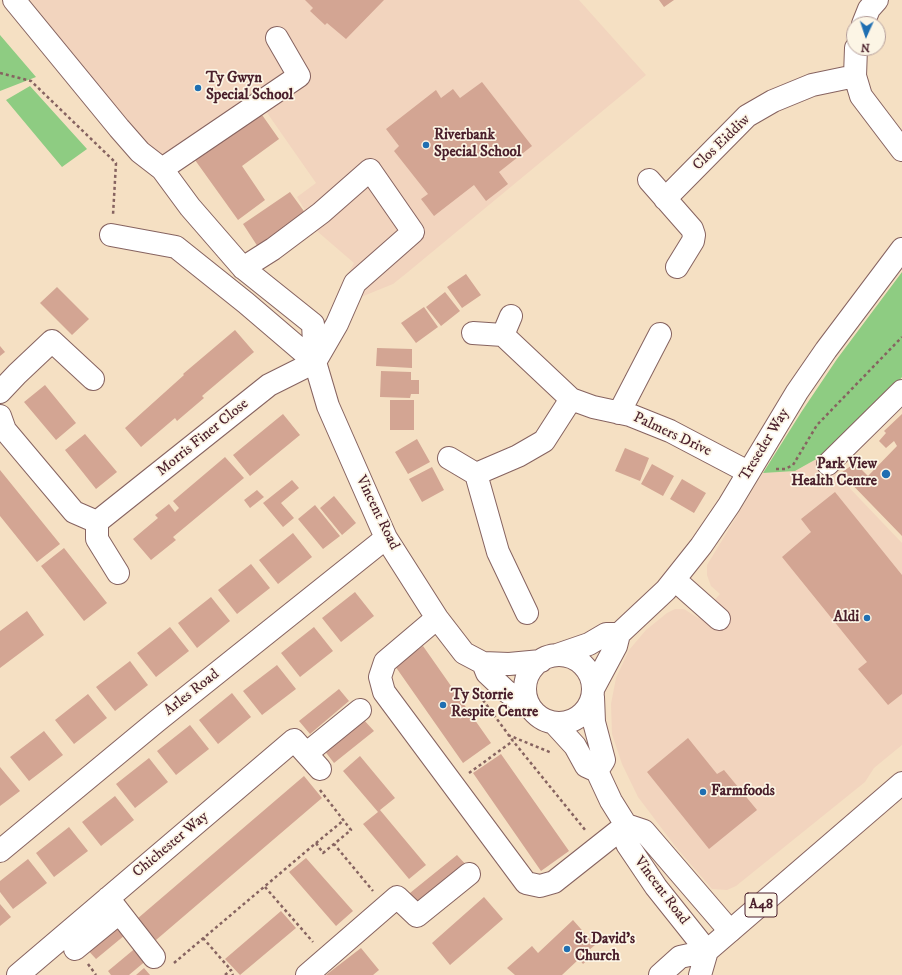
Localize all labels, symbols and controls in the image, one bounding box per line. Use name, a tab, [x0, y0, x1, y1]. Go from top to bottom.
north arrow	[846, 16, 886, 56]
text: N	[861, 40, 870, 54]
place label: Ty Gwyn Special School	[206, 70, 293, 105]
marker: Ty Gwyn Special School	[193, 83, 203, 93]
street label: Clos Eiddiw	[690, 111, 754, 175]
place label: Riverbank Special School	[434, 127, 521, 162]
marker: Riverbank Special School	[421, 140, 431, 150]
street label: Morris Finer Close	[154, 396, 252, 480]
street label: Treseder Way	[736, 405, 794, 485]
street label: Palmers Drive	[630, 409, 714, 461]
place label: Park View Health Centre	[791, 456, 877, 491]
marker: Park View Health Centre	[880, 468, 892, 480]
street label: Vincent Road	[351, 473, 403, 553]
place label: Aldi	[834, 609, 859, 627]
marker: Aldi	[862, 613, 872, 623]
street label: Arles Road	[161, 666, 223, 720]
place label: Ty Storrie Respite Centre	[451, 687, 538, 722]
marker: Ty Storrie Respite Centre	[438, 700, 448, 710]
place label: Farmfoods	[711, 783, 775, 801]
marker: Farmfoods	[698, 787, 708, 797]
street label: Chichester Way	[129, 808, 213, 882]
street label: Vincent Road	[630, 853, 692, 929]
road number: A48	[745, 893, 777, 917]
place label: St David's Church	[575, 931, 635, 966]
marker: St David's Church	[562, 944, 572, 954]

